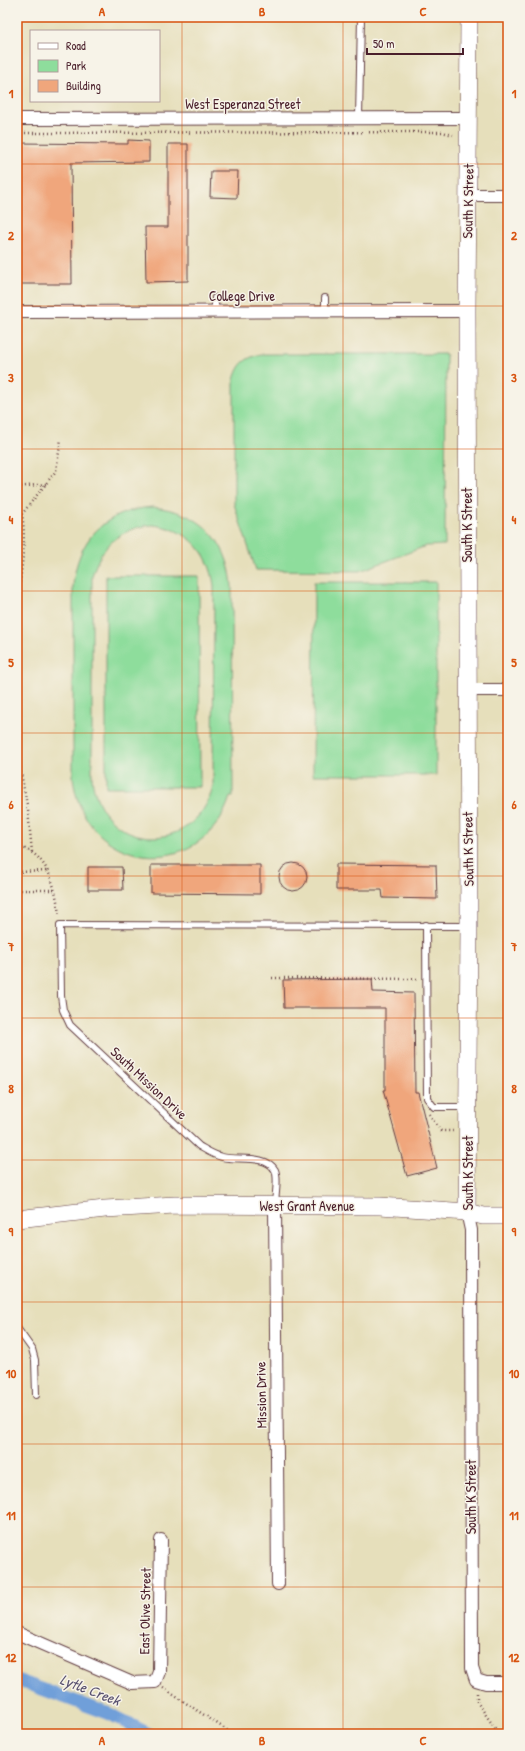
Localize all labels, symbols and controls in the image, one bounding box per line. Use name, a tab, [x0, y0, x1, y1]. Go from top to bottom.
text: A	[99, 2, 106, 20]
text: B	[259, 2, 266, 20]
text: C	[419, 2, 427, 20]
legend	[30, 30, 160, 102]
scale bar	[367, 30, 463, 56]
text: 50 m	[373, 35, 394, 52]
text: Road	[66, 37, 86, 54]
text: Park	[66, 57, 86, 74]
text: Building	[66, 77, 101, 94]
text: 1	[9, 84, 14, 102]
text: 1	[512, 84, 517, 102]
street label: West Esperanza Street	[185, 94, 301, 114]
street label: South K Street	[457, 163, 478, 239]
text: 2	[8, 226, 15, 244]
text: 2	[511, 226, 518, 244]
street label: College Drive	[209, 286, 276, 306]
text: 3	[8, 368, 14, 386]
text: 3	[511, 368, 517, 386]
street label: South K Street	[457, 487, 476, 562]
text: 4	[9, 510, 14, 528]
text: 4	[512, 510, 517, 528]
text: 5	[8, 653, 14, 671]
text: 5	[511, 653, 517, 671]
text: 6	[8, 795, 14, 813]
text: 6	[511, 795, 517, 813]
street label: South K Street	[457, 811, 478, 887]
text: 7	[7, 937, 15, 955]
text: 7	[510, 937, 518, 955]
street label: South Mission Drive	[107, 1042, 192, 1123]
text: 8	[8, 1079, 14, 1097]
text: 8	[511, 1079, 517, 1097]
street label: South K Street	[458, 1135, 477, 1210]
street label: West Grant Avenue	[259, 1196, 355, 1215]
text: 9	[9, 1222, 14, 1240]
text: 9	[512, 1222, 517, 1240]
street label: Mission Drive	[250, 1361, 271, 1429]
text: 10	[6, 1364, 16, 1382]
text: 10	[509, 1364, 519, 1382]
street label: South K Street	[461, 1459, 480, 1534]
text: 11	[6, 1506, 16, 1524]
text: 11	[509, 1506, 519, 1524]
street label: East Olive Street	[134, 1567, 155, 1655]
text: 12	[6, 1648, 17, 1666]
text: 12	[509, 1648, 520, 1666]
water label: Lytle Creek	[57, 1669, 125, 1711]
text: A	[99, 1731, 106, 1749]
text: B	[259, 1731, 266, 1749]
text: C	[419, 1731, 427, 1749]

